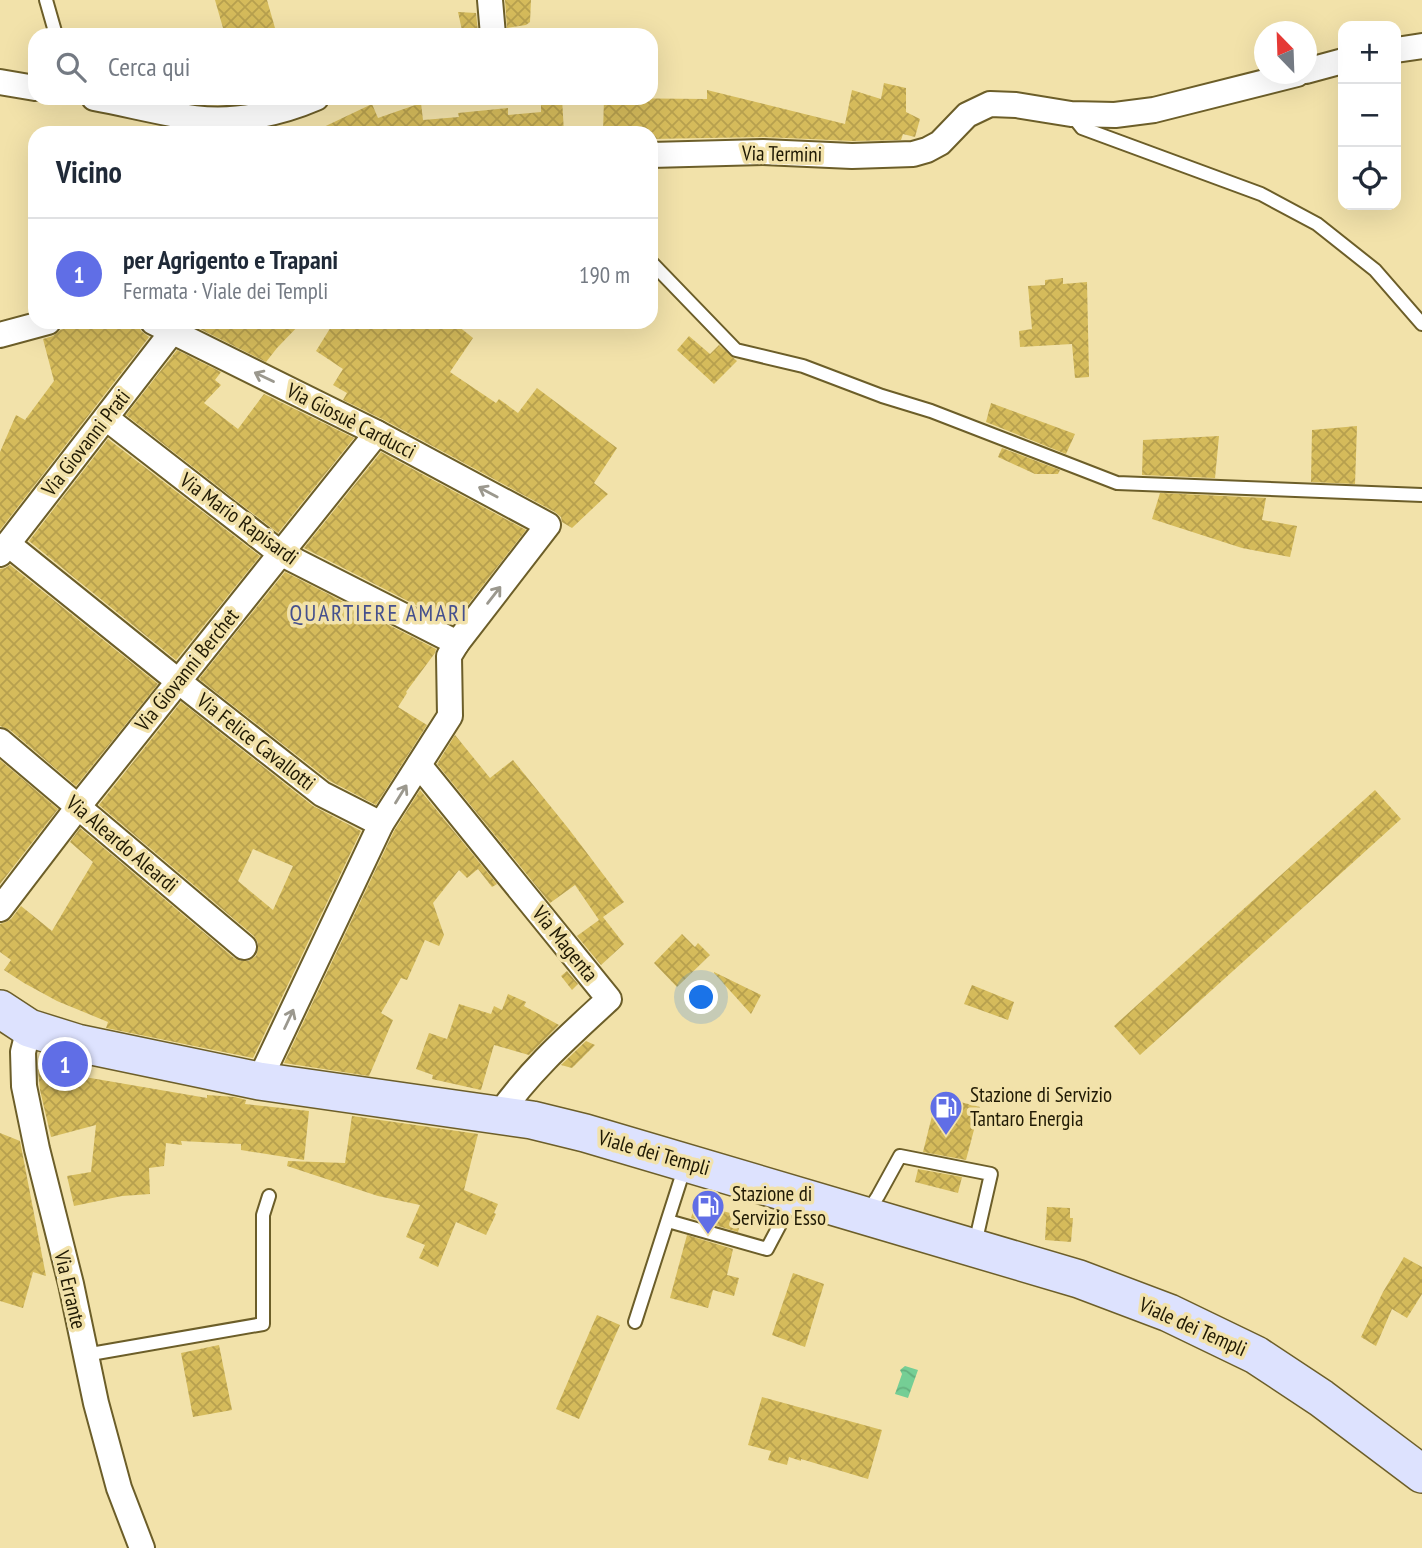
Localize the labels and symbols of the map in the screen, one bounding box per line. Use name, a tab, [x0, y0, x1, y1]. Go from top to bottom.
north arrow	[1254, 21, 1317, 84]
street label: Via Termini	[741, 139, 822, 168]
one-way arrow	[254, 370, 275, 384]
street label: Via Giosuè Carducci	[281, 376, 420, 465]
street label: Via Giovanni Prati	[35, 384, 136, 502]
street label: Via Mario Rapisardi	[174, 466, 304, 571]
one-way arrow	[478, 485, 498, 499]
one-way arrow	[486, 586, 501, 605]
district label: QUARTIERE AMARI	[290, 598, 468, 627]
street label: Via Giovanni Berchet	[128, 603, 245, 737]
street label: Via Felice Cavallotti	[191, 686, 321, 796]
one-way arrow	[395, 784, 409, 804]
street label: Via Aleardo Aleardi	[60, 788, 184, 898]
street label: Via Magenta	[526, 899, 604, 987]
your location	[684, 980, 718, 1014]
one-way arrow	[283, 1009, 296, 1030]
pin: 1	[42, 1038, 88, 1090]
place label: Stazione di Servizio Tantaro Energia	[970, 1081, 1112, 1132]
fuel station icon: Stazione di Servizio Tantaro Energia	[927, 1088, 965, 1137]
street label: Viale dei Templi	[594, 1123, 713, 1181]
place label: Stazione di Servizio Esso	[732, 1180, 826, 1231]
fuel station icon: Stazione di Servizio Esso	[689, 1187, 727, 1236]
street label: Via Errante	[48, 1247, 93, 1332]
street label: Viale dei Templi	[1134, 1290, 1251, 1362]

